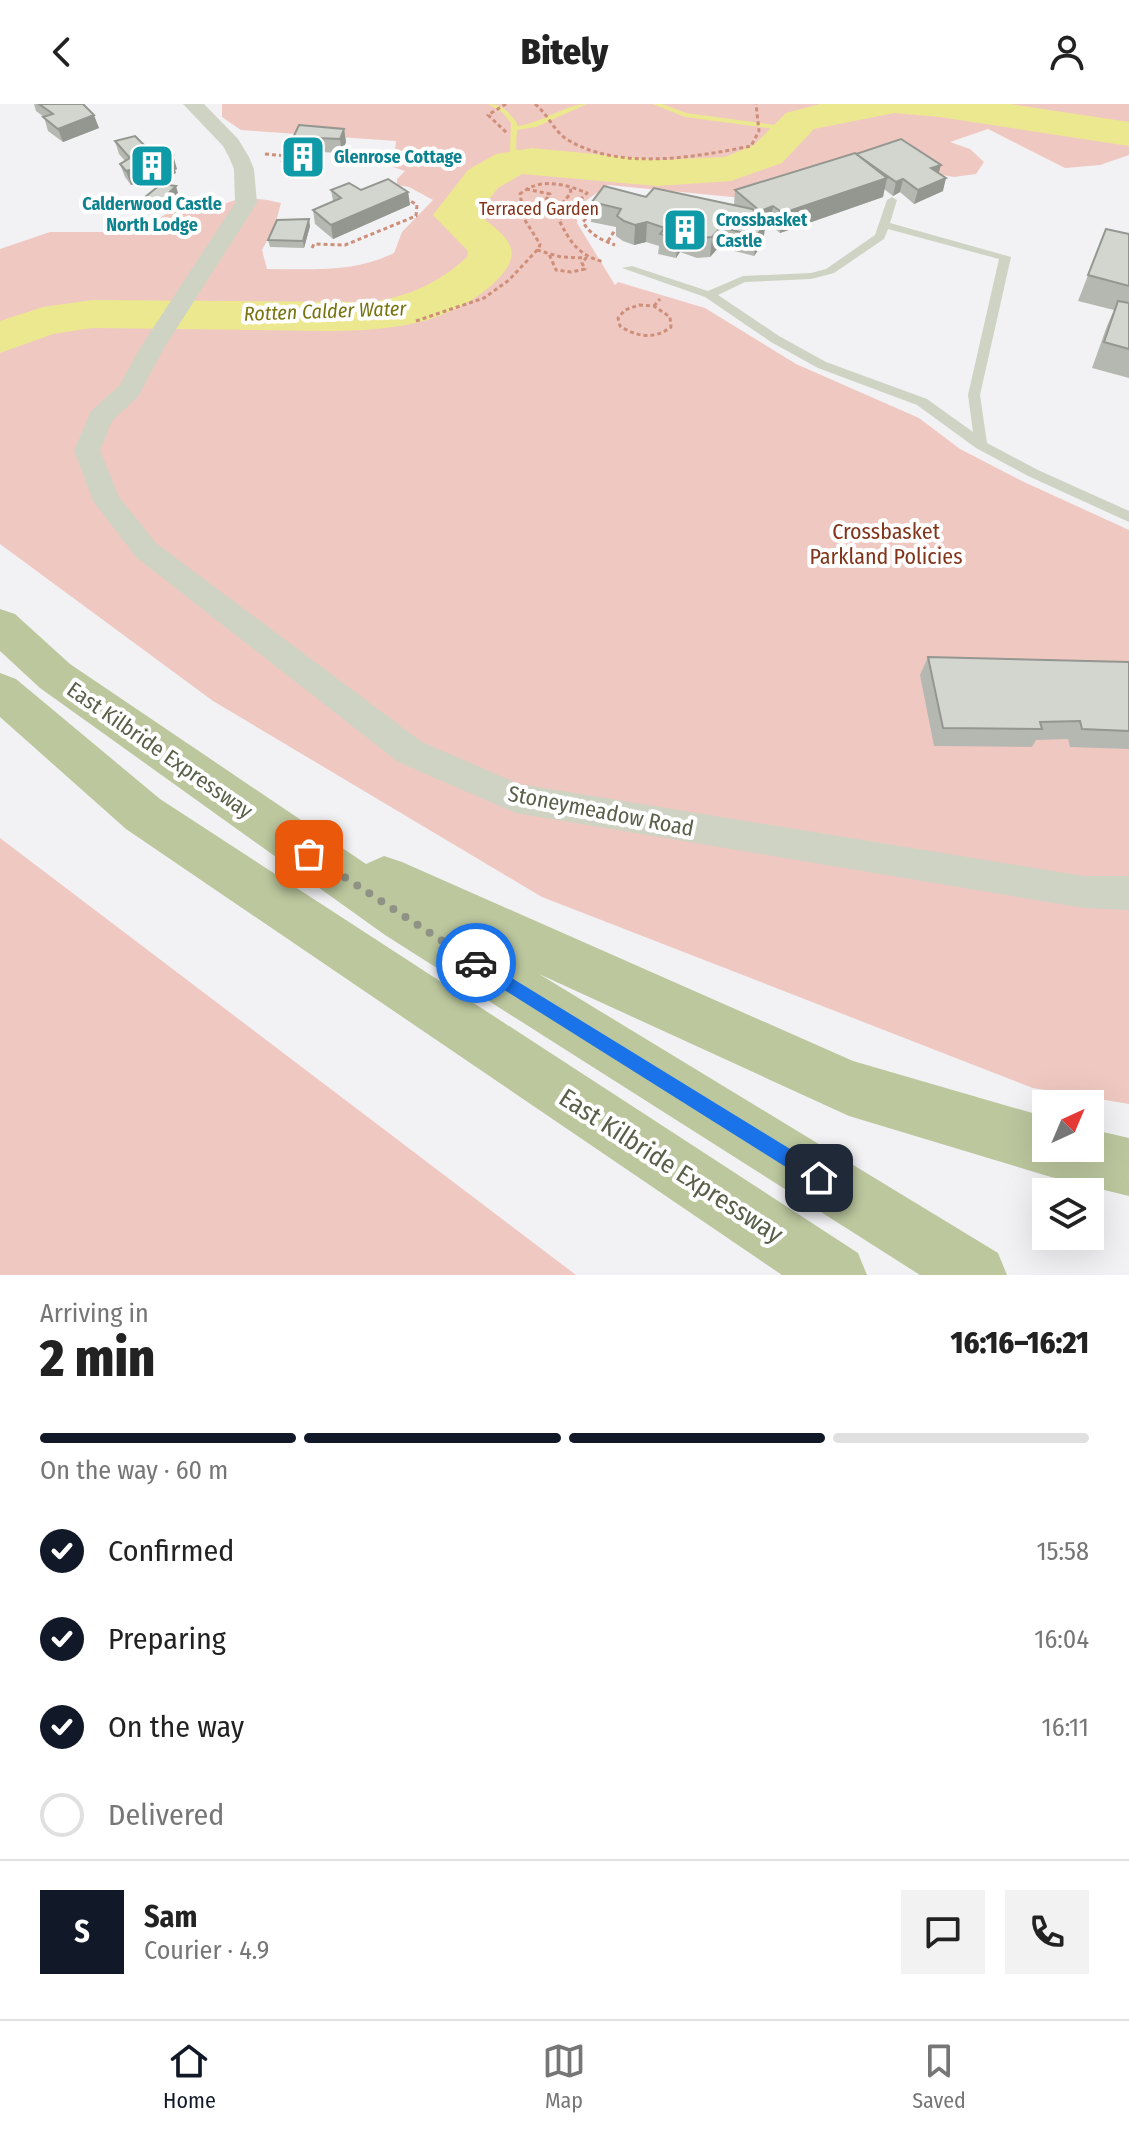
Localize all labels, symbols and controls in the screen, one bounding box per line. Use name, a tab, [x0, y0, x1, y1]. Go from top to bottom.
icon: back	[40, 30, 84, 74]
text: Bitely	[521, 30, 608, 74]
icon: person	[1045, 30, 1089, 74]
building icon: Glenrose Cottage	[279, 133, 327, 181]
building icon: Calderwood Castle North Lodge	[128, 142, 176, 190]
place label: Glenrose Cottage	[334, 146, 462, 168]
place label: Calderwood Castle North Lodge	[82, 193, 222, 236]
park label: Terraced Garden	[479, 198, 599, 220]
building icon: Crossbasket Castle	[661, 206, 709, 254]
place label: Crossbasket Castle	[716, 209, 808, 252]
water label: Rotten Calder Water	[243, 296, 408, 326]
park label: Crossbasket Parkland Policies	[809, 518, 963, 570]
street label: East Kilbride Expressway	[62, 676, 258, 824]
street label: Stoneymeadow Road	[506, 780, 696, 842]
pin	[275, 820, 343, 888]
icon: bag	[287, 832, 331, 876]
courier	[436, 923, 516, 1003]
icon: car	[454, 941, 498, 985]
street label: East Kilbride Expressway	[553, 1082, 789, 1250]
north arrow	[1032, 1090, 1104, 1162]
map controls	[1032, 1090, 1104, 1250]
pin	[785, 1144, 853, 1212]
icon: home	[797, 1156, 841, 1200]
button: layers	[1032, 1178, 1104, 1250]
text: Arriving in	[40, 1298, 149, 1329]
text: 16:16–16:21	[950, 1325, 1089, 1361]
text: 2 min	[40, 1327, 155, 1390]
text: On the way · 60 m	[40, 1455, 228, 1486]
icon: check	[40, 1529, 84, 1573]
text: Confirmed	[108, 1533, 234, 1569]
text: 15:58	[1036, 1536, 1089, 1567]
icon: check	[40, 1617, 84, 1661]
text: Preparing	[108, 1621, 226, 1657]
text: 16:04	[1034, 1624, 1089, 1655]
icon: check	[40, 1705, 84, 1749]
text: On the way	[108, 1709, 244, 1745]
text: 16:11	[1042, 1712, 1089, 1743]
text: Delivered	[108, 1797, 224, 1833]
button: chat	[901, 1890, 985, 1974]
button: phone	[1005, 1890, 1089, 1974]
text: Sam	[144, 1899, 197, 1935]
text: S	[74, 1914, 90, 1950]
text: Courier · 4.9	[144, 1935, 269, 1966]
tab: Home	[163, 2039, 216, 2114]
tab: Map	[542, 2039, 586, 2114]
tab: Saved	[912, 2039, 966, 2114]

